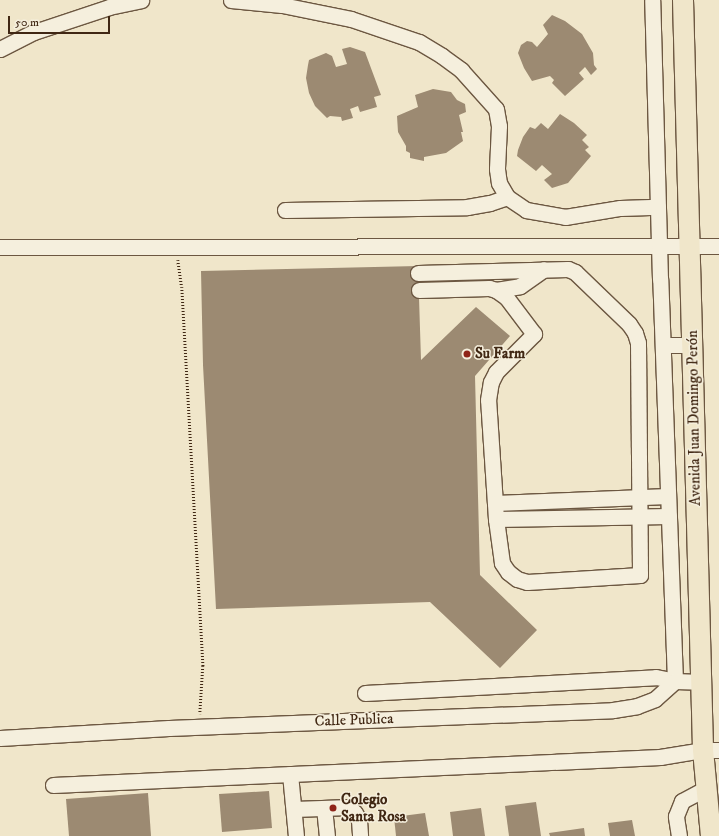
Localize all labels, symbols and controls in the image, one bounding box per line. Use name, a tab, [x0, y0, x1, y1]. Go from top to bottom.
scale bar	[10, 8, 112, 34]
text: 50 m	[15, 15, 39, 30]
street label: Avenida Juan Domingo Perón	[683, 330, 705, 506]
place label: Su Farm	[475, 345, 525, 363]
marker: Su Farm	[462, 349, 472, 359]
street label: Calle Publica	[314, 710, 394, 730]
place label: Colegio Santa Rosa	[341, 790, 406, 825]
marker: Colegio Santa Rosa	[328, 803, 338, 813]

